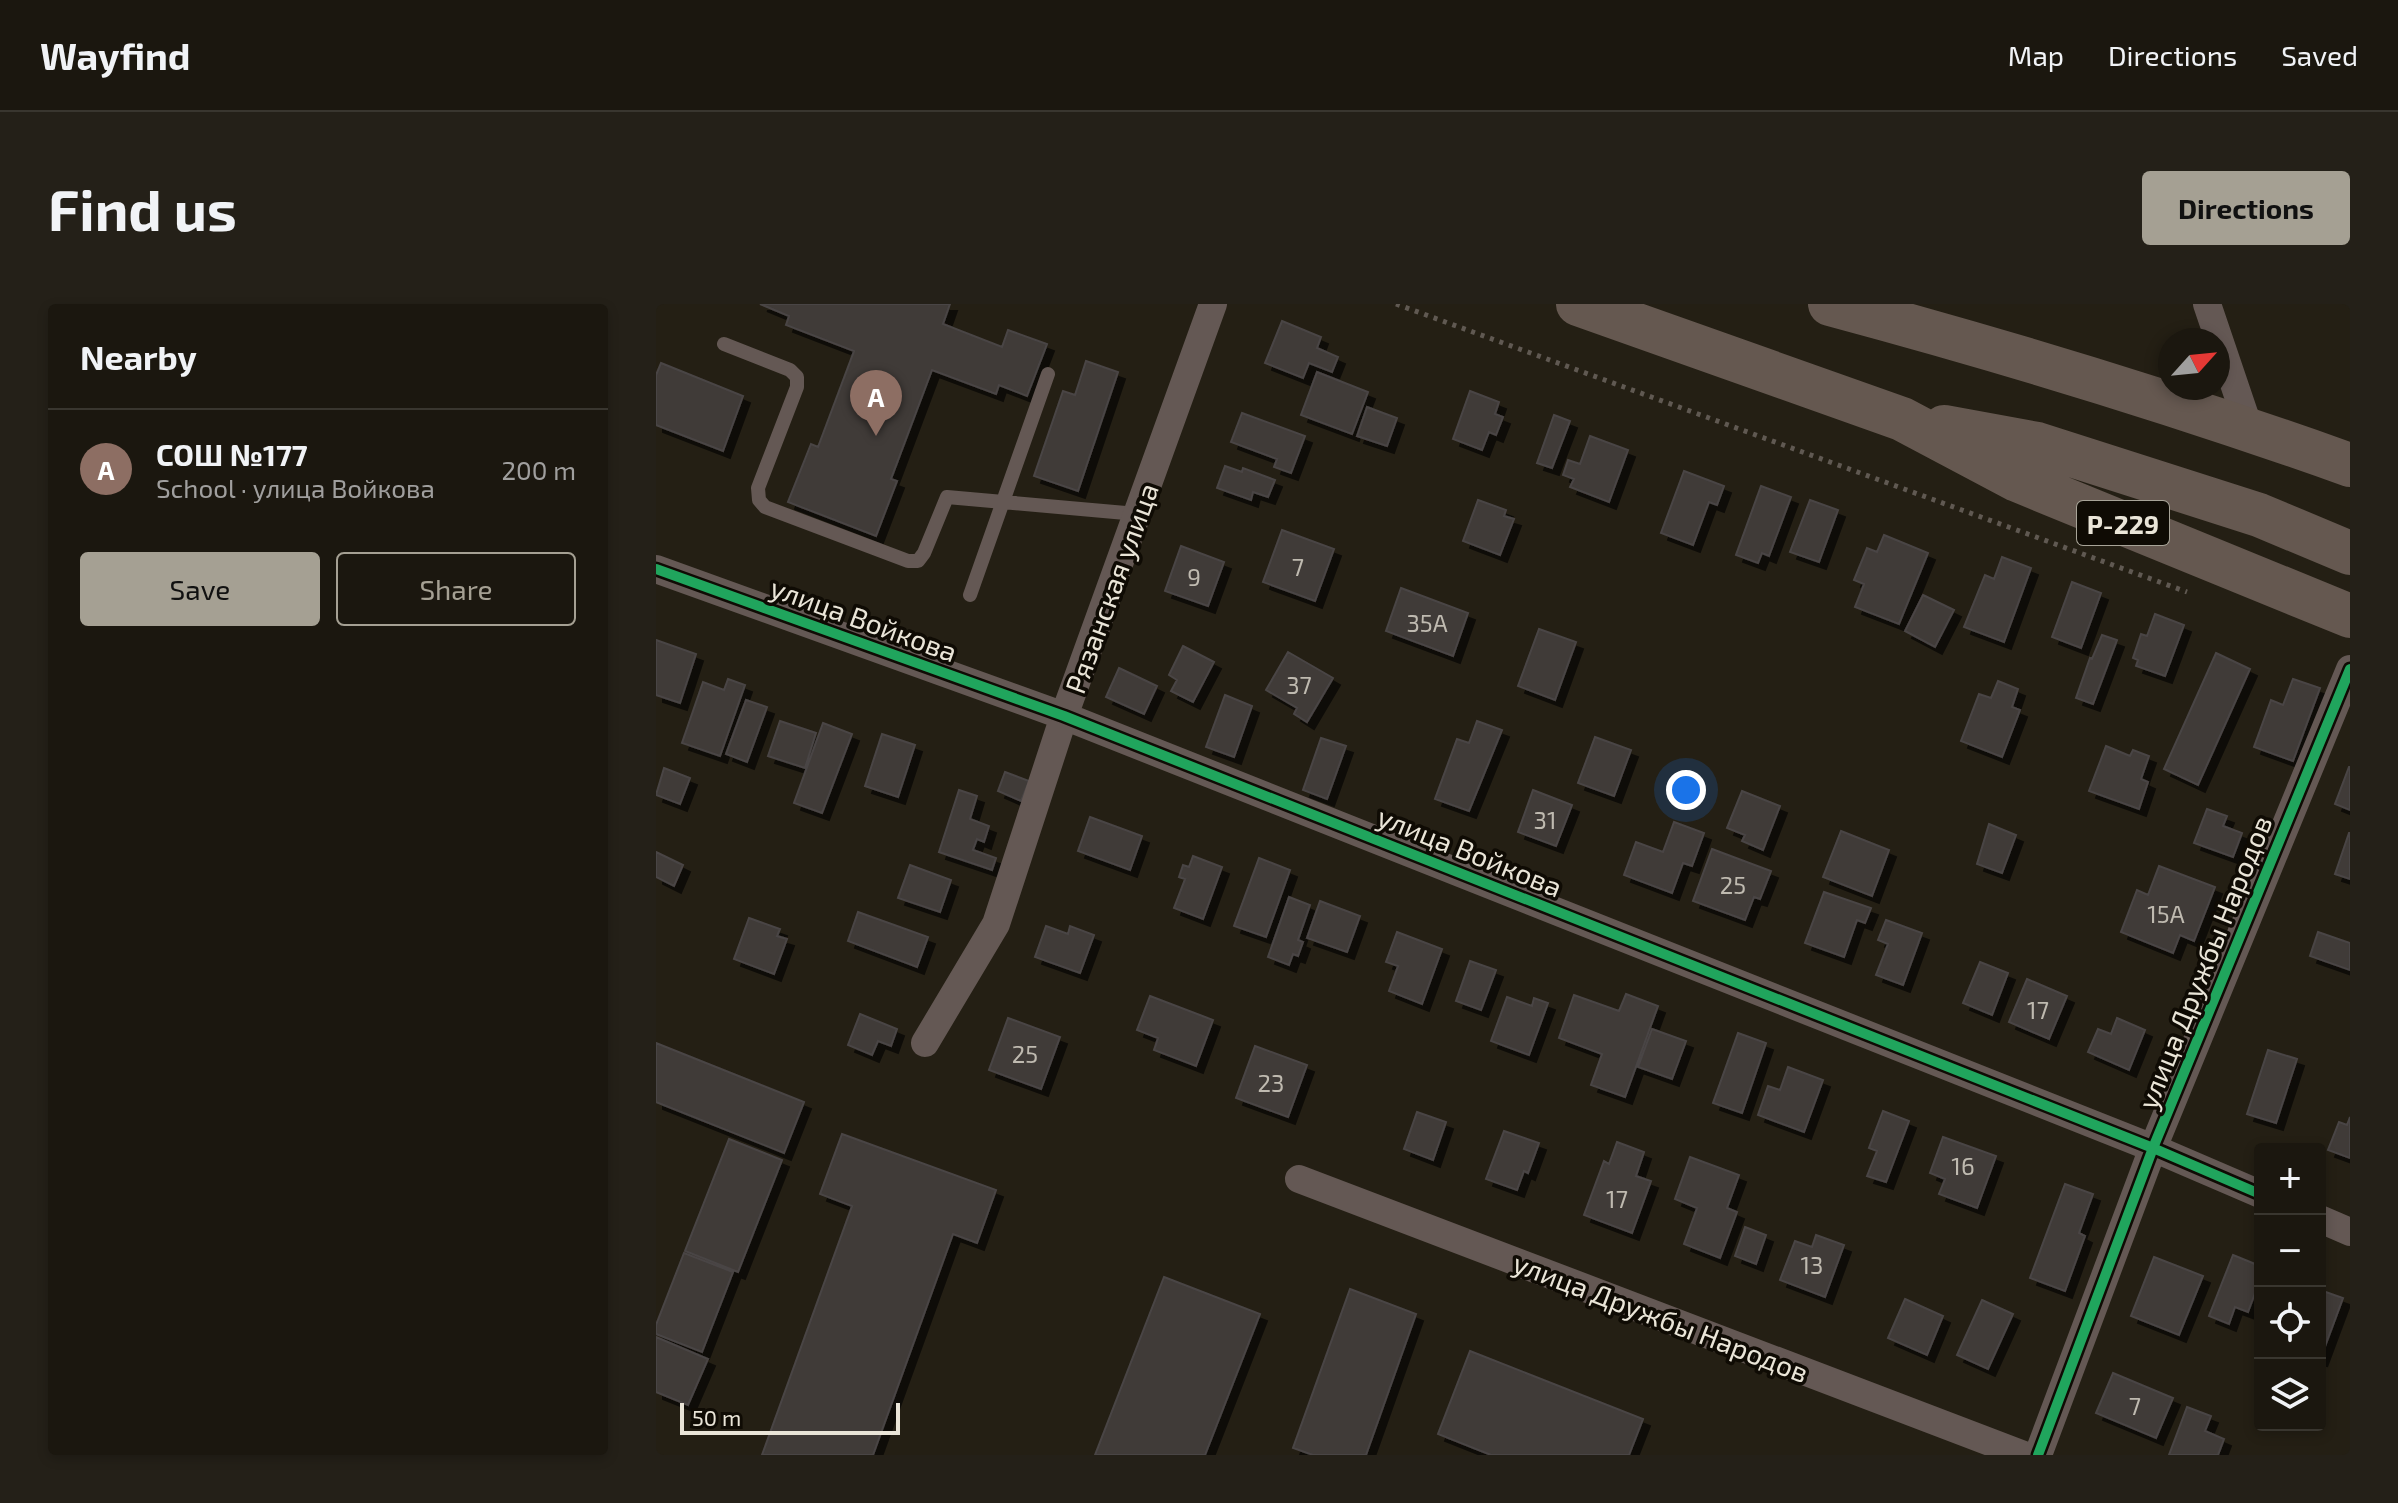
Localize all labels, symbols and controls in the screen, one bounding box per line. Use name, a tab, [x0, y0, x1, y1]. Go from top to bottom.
text: Wayfind	[40, 32, 191, 78]
text: Map	[2008, 38, 2064, 72]
text: Directions	[2108, 38, 2237, 72]
text: Saved	[2281, 38, 2358, 72]
button: Directions	[2142, 171, 2350, 245]
text: Find us	[48, 175, 237, 242]
north arrow	[2158, 328, 2230, 400]
text: Nearby	[80, 336, 197, 377]
pin: A	[850, 370, 902, 436]
text: СОШ №177	[156, 436, 308, 472]
text: A	[98, 454, 114, 485]
text: 200 m	[501, 454, 576, 485]
text: School · улица Войкова	[156, 472, 435, 503]
street label: Рязанская улица	[1057, 478, 1165, 698]
road number: Р-229	[2077, 501, 2169, 545]
button: Save	[80, 552, 320, 626]
button: Share	[336, 552, 576, 626]
house number: 7	[1292, 552, 1304, 581]
house number: 9	[1187, 562, 1201, 591]
street label: улица Войкова	[766, 569, 962, 669]
house number: 35А	[1406, 608, 1448, 637]
house number: 37	[1286, 670, 1312, 699]
your location	[1666, 770, 1706, 810]
street label: улица Войкова	[1373, 799, 1567, 903]
house number: 31	[1534, 805, 1556, 834]
street label: улица Дружбы Народов	[2130, 810, 2278, 1114]
house number: 25	[1720, 870, 1746, 899]
house number: 15А	[2147, 899, 2185, 928]
house number: 17	[2027, 995, 2049, 1024]
house number: 25	[1012, 1039, 1038, 1068]
house number: 23	[1258, 1068, 1284, 1097]
map controls	[2254, 1143, 2326, 1431]
button: +	[2254, 1143, 2326, 1215]
house number: 16	[1951, 1151, 1975, 1180]
house number: 17	[1606, 1184, 1628, 1213]
button: −	[2254, 1215, 2326, 1287]
street label: улица Дружбы Народов	[1509, 1245, 1813, 1389]
house number: 13	[1801, 1250, 1823, 1279]
button: locate	[2254, 1287, 2326, 1359]
button: layers	[2254, 1359, 2326, 1431]
house number: 7	[2129, 1391, 2141, 1420]
scale bar	[680, 1399, 900, 1435]
text: 50 m	[692, 1404, 741, 1430]

